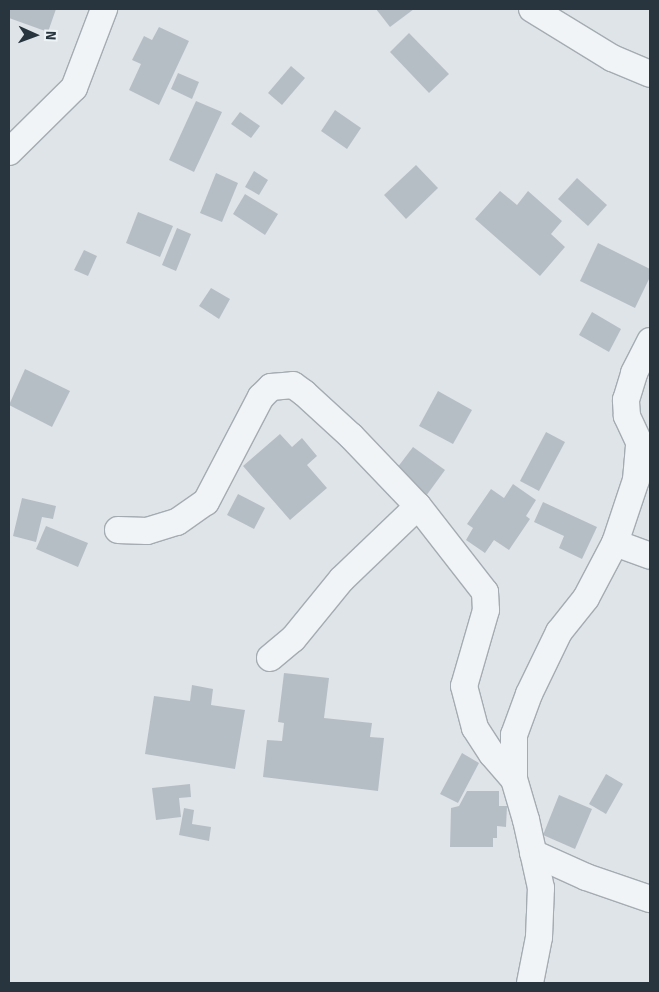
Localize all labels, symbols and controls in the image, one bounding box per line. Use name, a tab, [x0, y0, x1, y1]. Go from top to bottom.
north arrow	[10, 10, 60, 60]
text: N	[42, 31, 59, 40]

